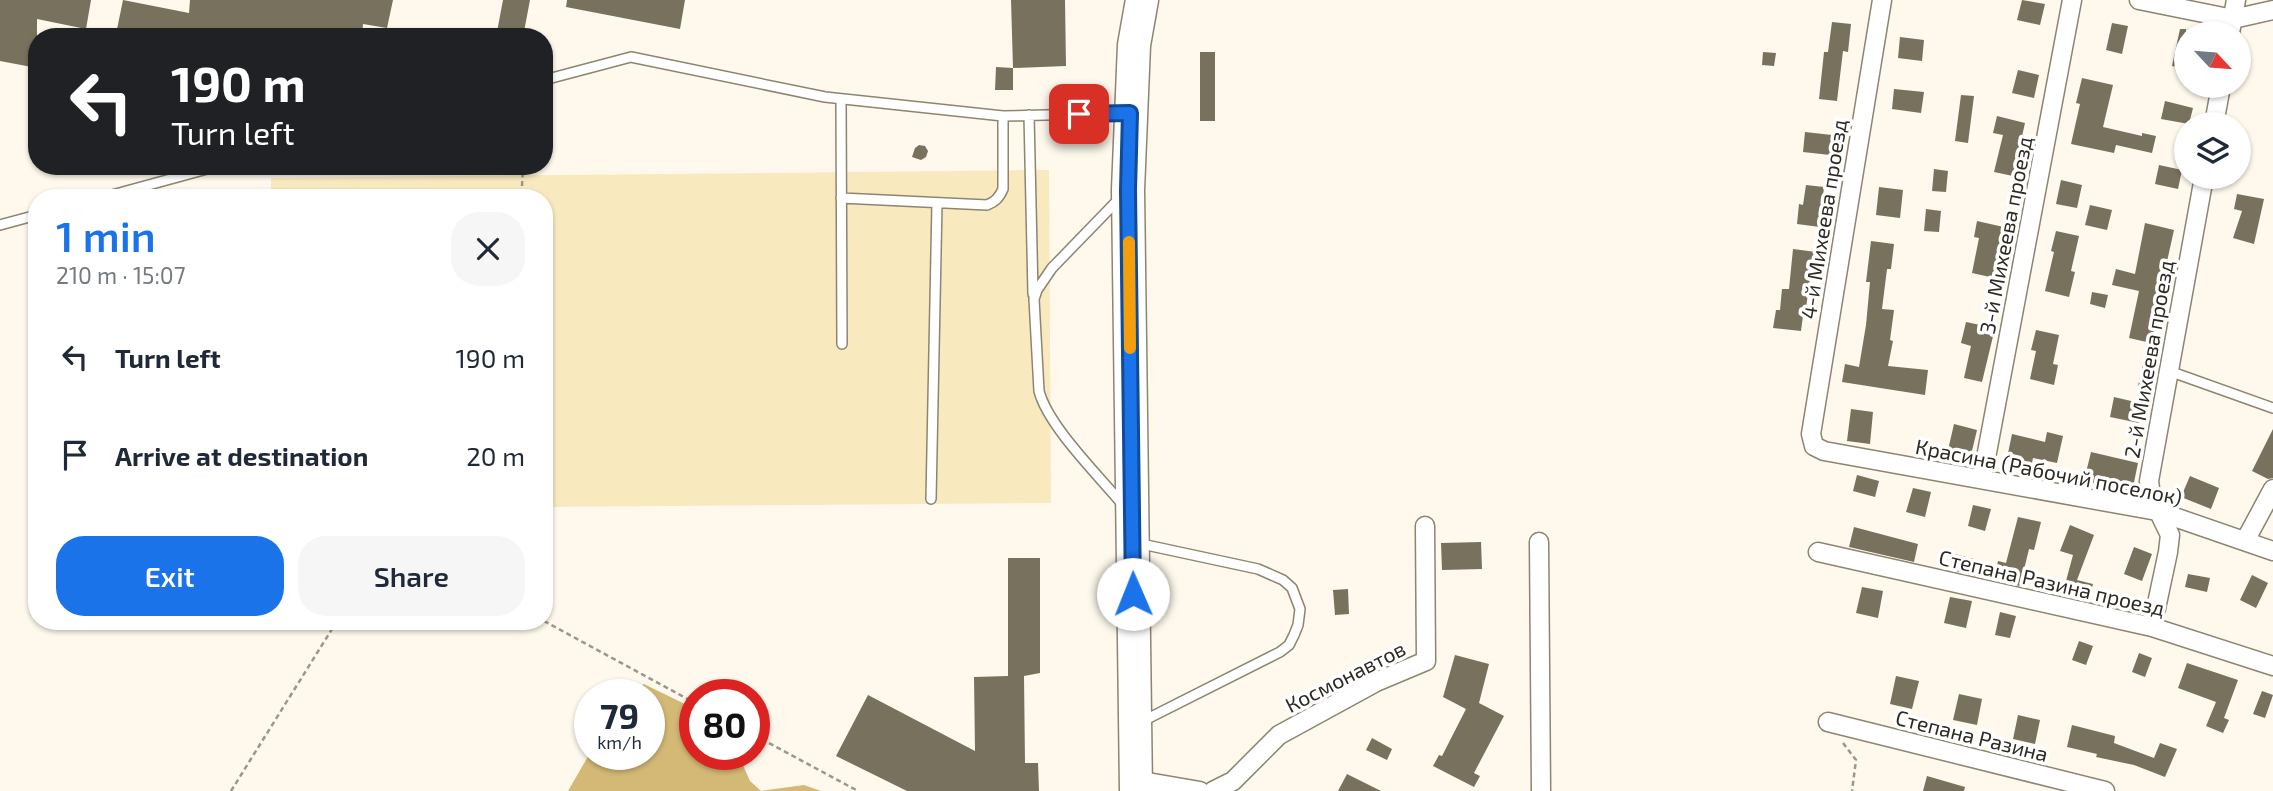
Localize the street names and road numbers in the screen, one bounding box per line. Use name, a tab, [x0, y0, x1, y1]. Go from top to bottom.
street label: 4-й Михеева проезд	[1795, 117, 1851, 321]
street label: 3-й Михеева проезд	[1974, 134, 2036, 336]
street label: 2-й Михеева проезд	[2118, 258, 2178, 460]
street label: Красина (Рабочий поселок)	[1914, 433, 2184, 509]
street label: Степана Разина проезд	[1937, 544, 2167, 620]
street label: Космонавтов	[1281, 635, 1409, 717]
street label: Степана Разина	[1893, 704, 2051, 766]

